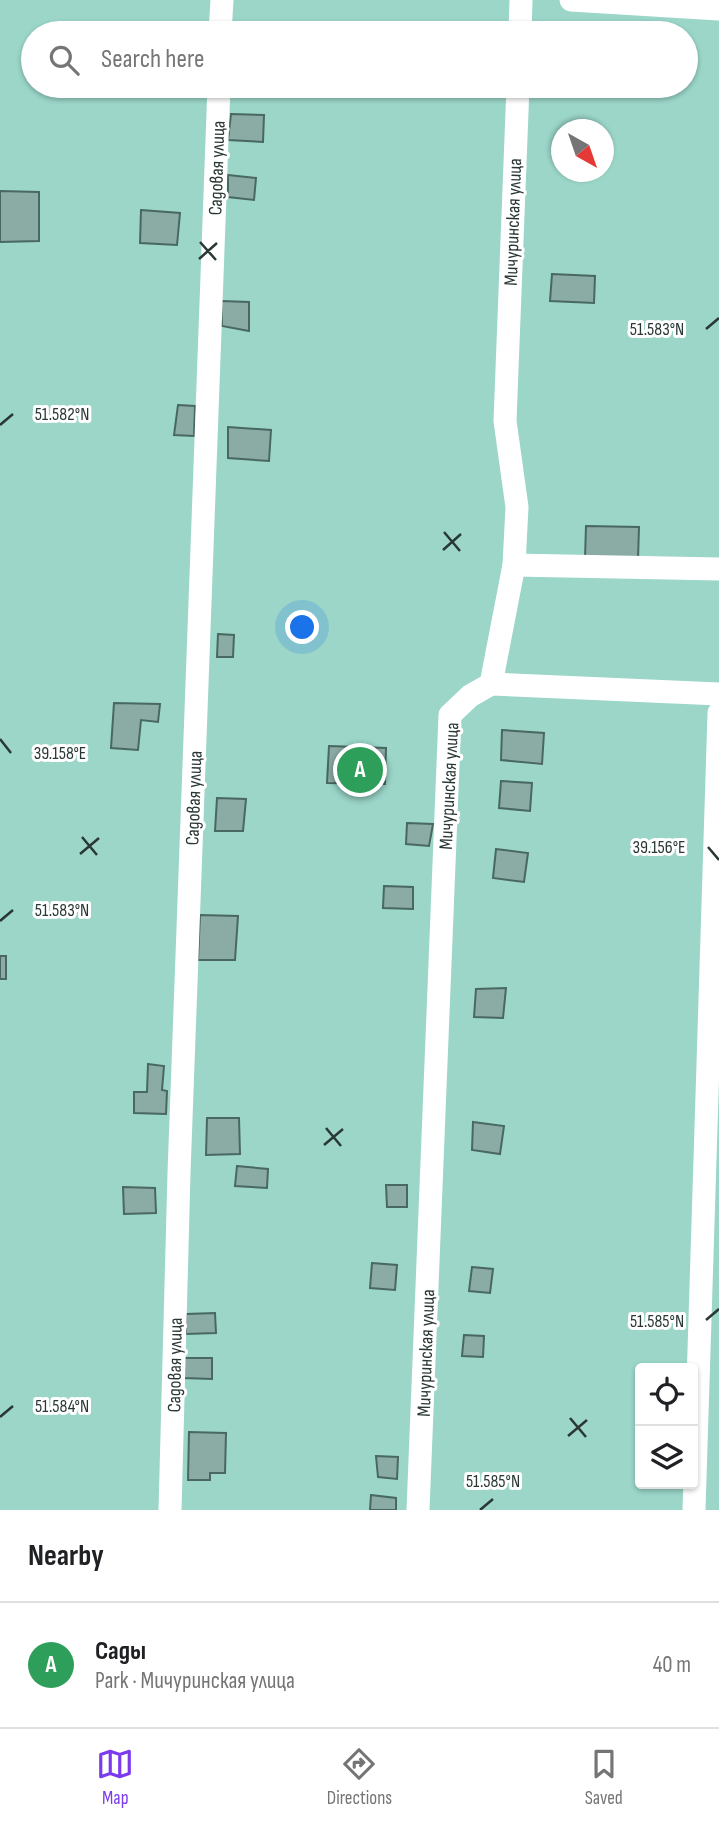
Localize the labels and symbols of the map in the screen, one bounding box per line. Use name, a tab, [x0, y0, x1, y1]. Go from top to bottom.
north arrow	[551, 119, 614, 182]
street label: Садовая улица	[204, 120, 231, 216]
street label: Мичуринская улица	[500, 158, 527, 286]
text: 51.583°N	[630, 319, 684, 340]
text: 51.582°N	[35, 404, 89, 425]
your location	[285, 610, 319, 644]
street label: Мичуринская улица	[435, 722, 464, 850]
text: 39.158°E	[34, 743, 86, 764]
pin: A	[337, 744, 383, 796]
street label: Садовая улица	[181, 750, 208, 846]
text: 39.156°E	[633, 837, 685, 858]
text: 51.583°N	[35, 900, 89, 921]
street label: Мичуринская улица	[413, 1289, 440, 1417]
text: 51.585°N	[630, 1311, 684, 1332]
street label: Садовая улица	[163, 1317, 188, 1413]
text: 51.584°N	[35, 1396, 89, 1417]
text: 51.585°N	[466, 1471, 520, 1492]

